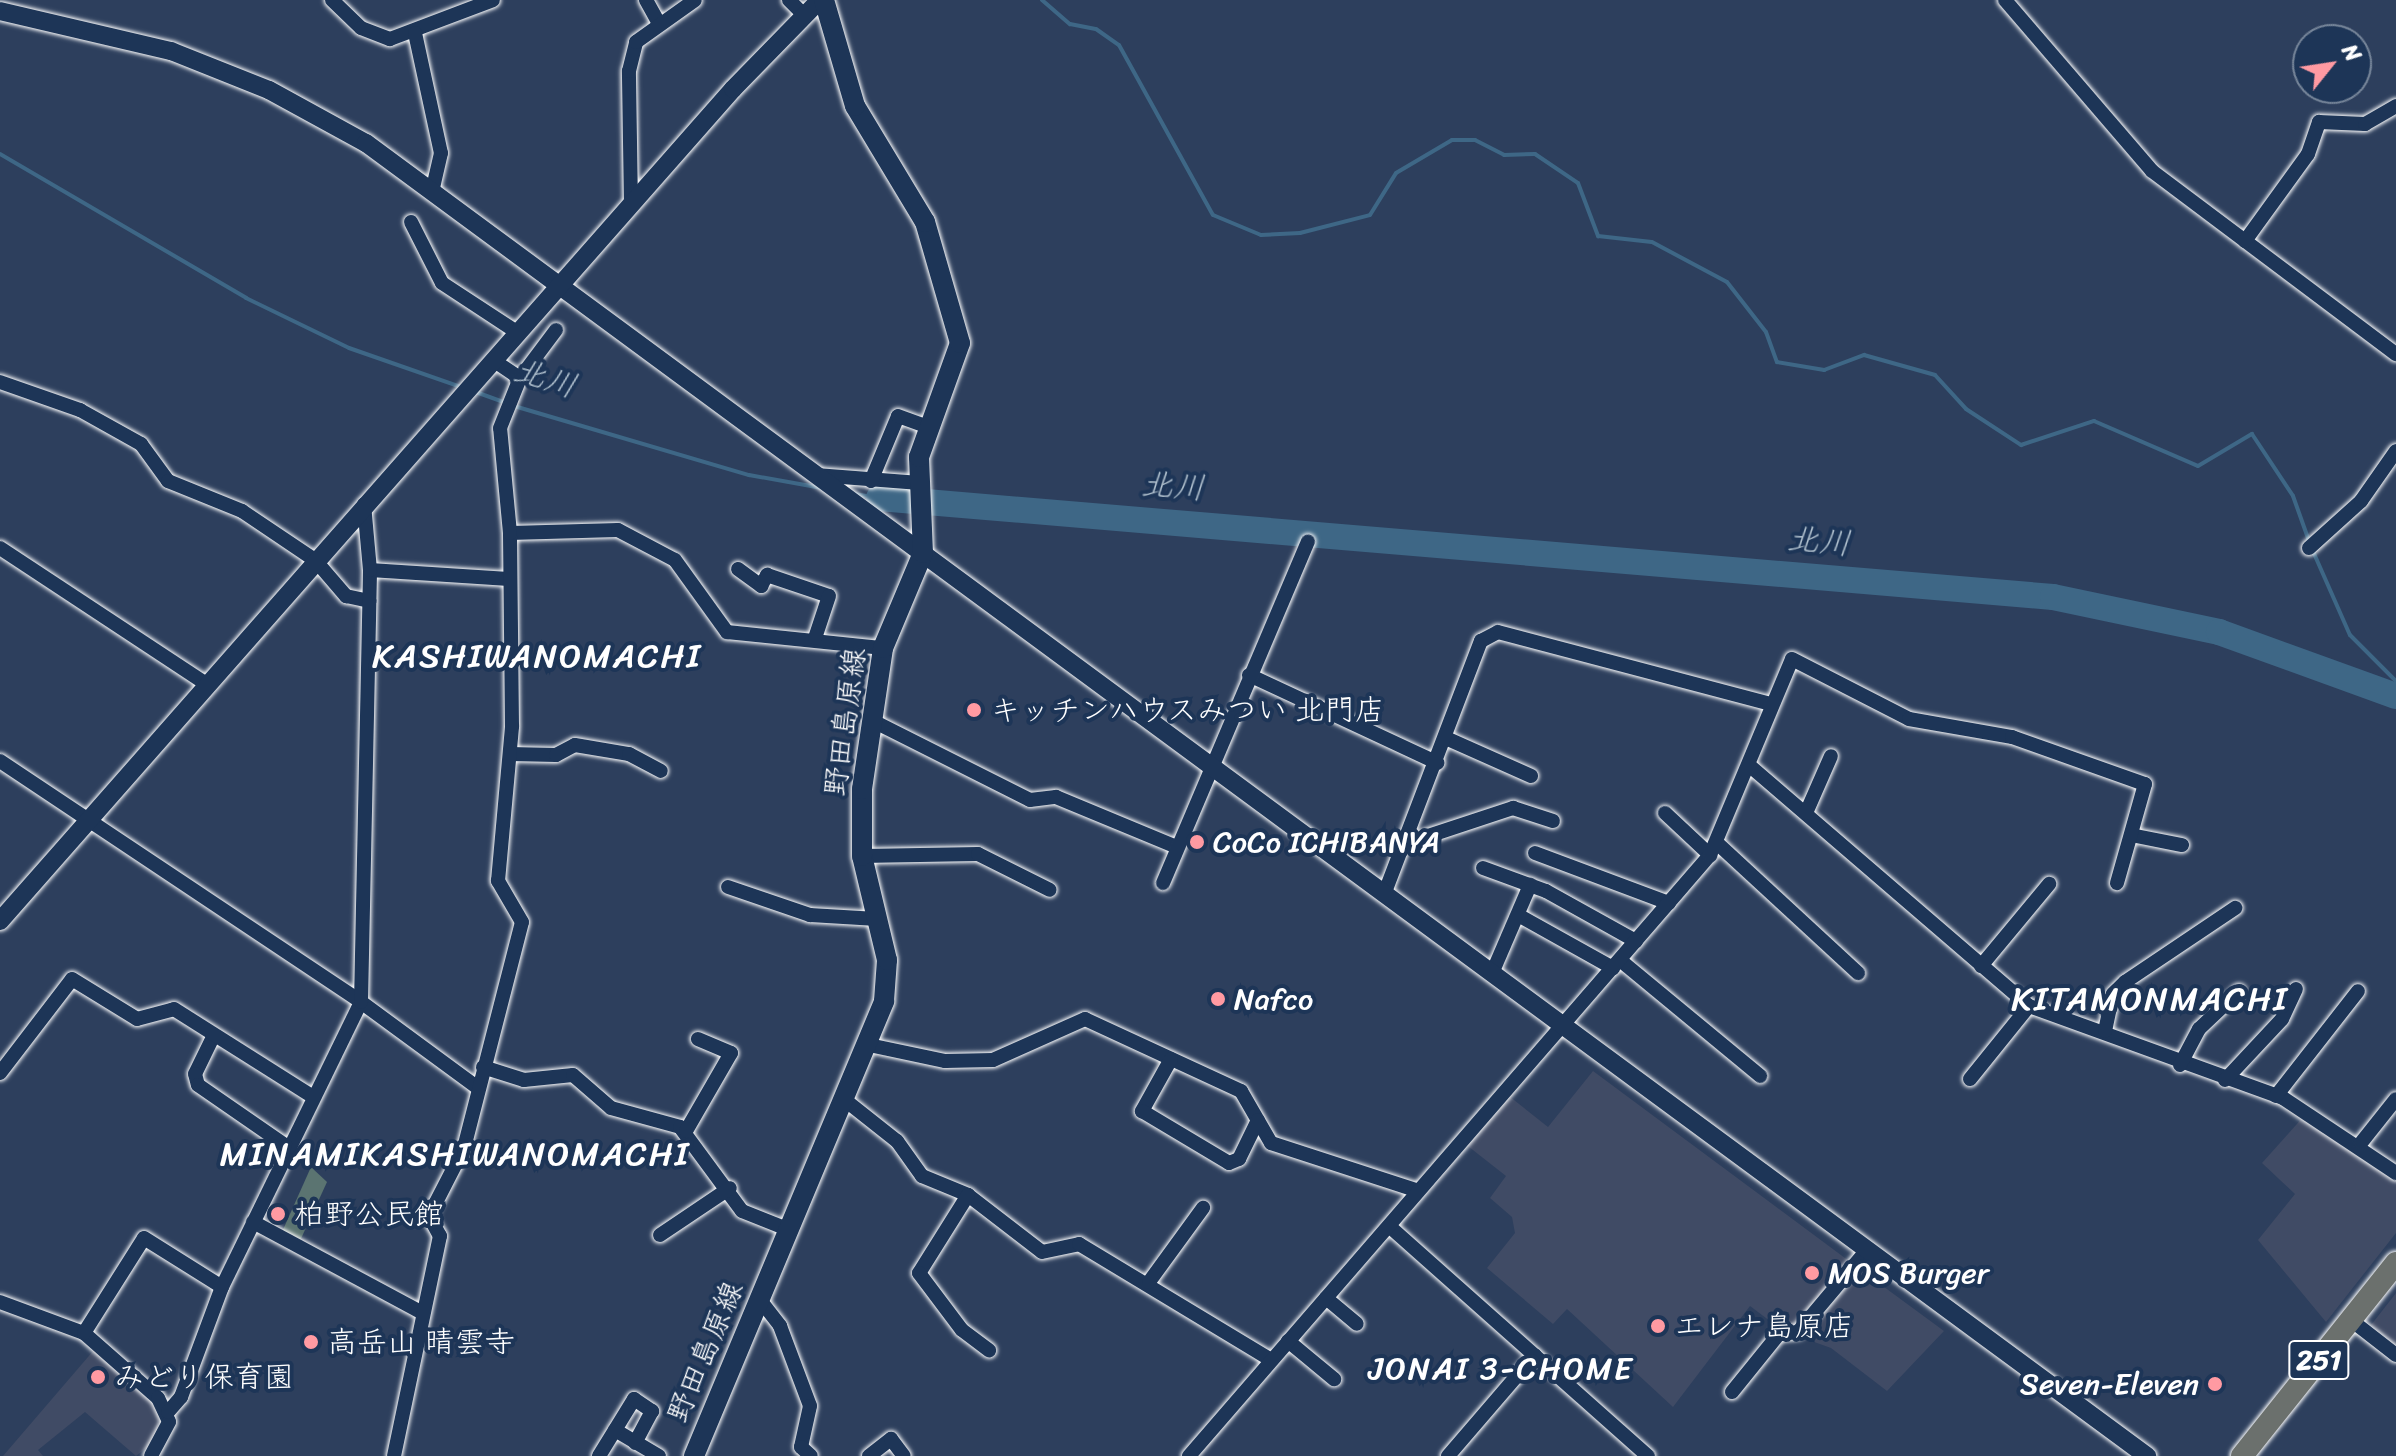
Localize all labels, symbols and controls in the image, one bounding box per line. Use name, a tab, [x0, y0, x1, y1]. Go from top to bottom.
north arrow	[2292, 24, 2372, 104]
text: N	[2331, 36, 2372, 69]
water label: 北川	[509, 351, 581, 407]
water label: 北川	[1140, 466, 1206, 508]
water label: 北川	[1785, 520, 1853, 564]
district label: KASHIWANOMACHI	[375, 637, 699, 677]
street label: 野田島原線	[817, 645, 873, 799]
place label: キッチンハウスみつい 北門店	[990, 692, 1388, 728]
marker: キッチンハウスみつい 北門店	[965, 701, 983, 719]
place label: CoCo ICHIBANYA	[1213, 824, 1441, 860]
marker: CoCo ICHIBANYA	[1188, 833, 1206, 851]
district label: KITAMONMACHI	[2013, 980, 2287, 1020]
place label: Nafco	[1234, 981, 1313, 1017]
marker: Nafco	[1209, 990, 1227, 1008]
district label: MINAMIKASHIWANOMACHI	[225, 1135, 685, 1175]
place label: 柏野公民館	[294, 1196, 444, 1232]
marker: 柏野公民館	[269, 1205, 287, 1223]
place label: MOS Burger	[1828, 1255, 1989, 1291]
marker: MOS Burger	[1803, 1264, 1821, 1282]
street label: 野田島原線	[659, 1276, 751, 1428]
place label: エレナ島原店	[1674, 1308, 1854, 1344]
marker: エレナ島原店	[1649, 1317, 1667, 1335]
place label: 高岳山 晴雲寺	[327, 1324, 515, 1360]
marker: 高岳山 晴雲寺	[302, 1333, 320, 1351]
road number: 251	[2287, 1336, 2351, 1384]
district label: JONAI 3-CHOME	[1370, 1350, 1632, 1388]
place label: みどり保育園	[114, 1359, 294, 1395]
place label: Seven-Eleven	[2020, 1366, 2199, 1402]
marker: みどり保育園	[89, 1368, 107, 1386]
marker: Seven-Eleven	[2206, 1375, 2224, 1393]

